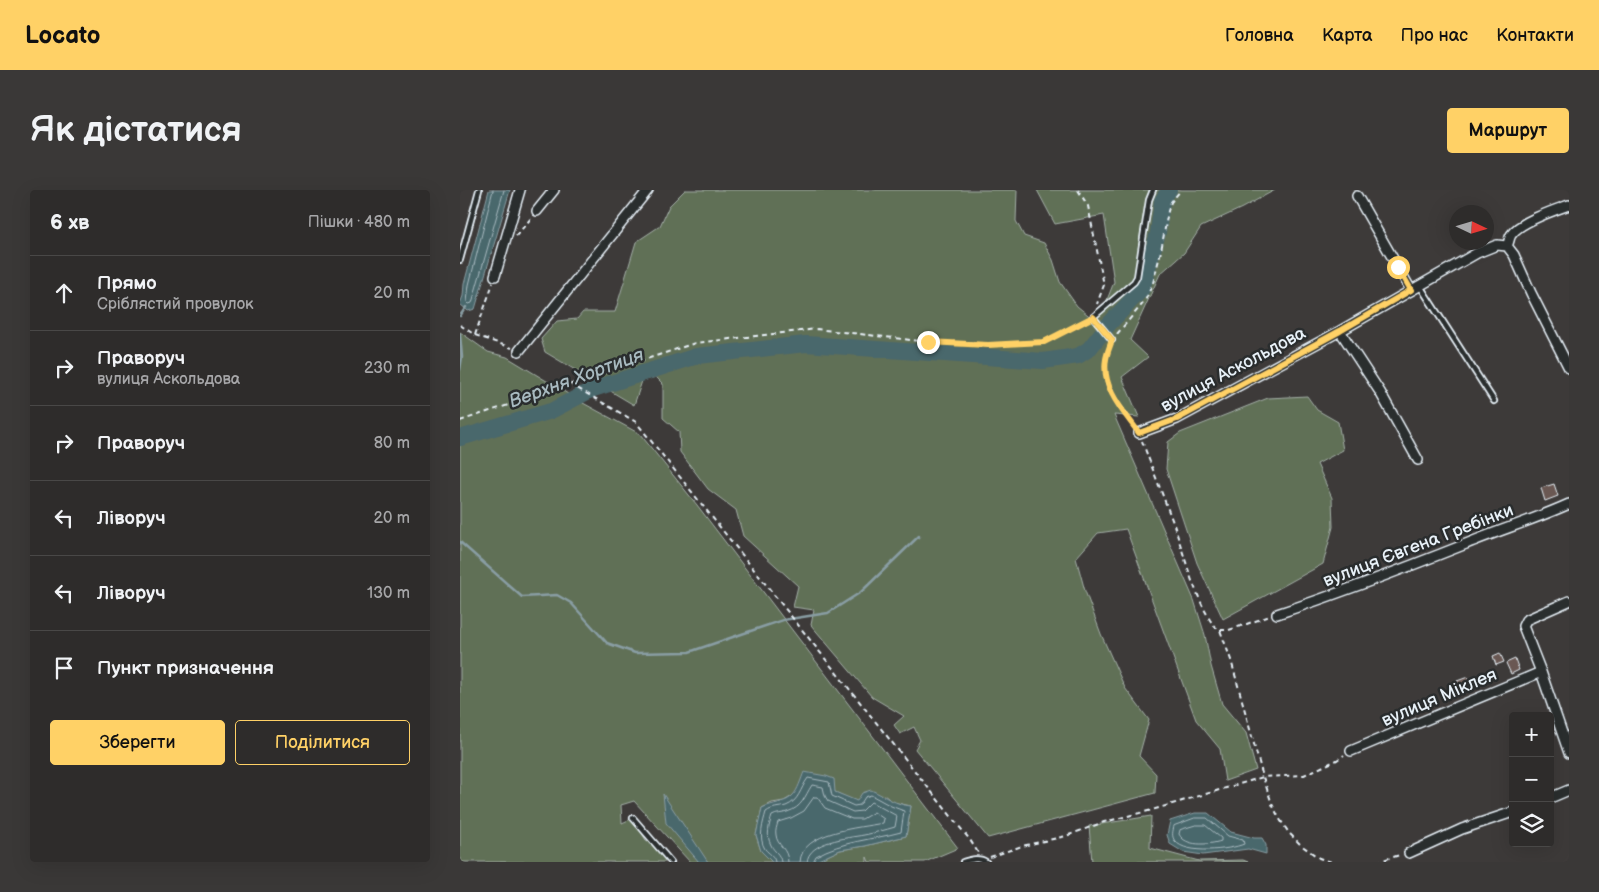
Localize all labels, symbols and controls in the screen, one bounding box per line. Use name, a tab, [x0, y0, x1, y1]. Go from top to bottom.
text: Locato	[25, 21, 100, 50]
text: Головна	[1225, 25, 1294, 46]
text: Карта	[1322, 25, 1373, 46]
text: Про нас	[1401, 25, 1468, 46]
text: Контакти	[1496, 25, 1574, 46]
button: Маршрут	[1447, 108, 1569, 153]
text: Як дістатися	[30, 109, 242, 152]
north arrow	[1449, 205, 1494, 250]
text: 6 хв	[50, 210, 89, 235]
text: Пішки · 480 m	[308, 213, 410, 232]
route start	[1387, 256, 1410, 279]
text: Прямо	[97, 272, 157, 295]
icon: ahead	[50, 279, 78, 307]
text: 20 m	[374, 284, 410, 303]
text: Сріблястий провулок	[97, 295, 254, 314]
street label: вулиця Аскольдова	[1157, 322, 1310, 417]
route end	[917, 331, 940, 354]
water label: Верхня Хортиця	[506, 343, 647, 413]
text: Праворуч	[97, 347, 185, 370]
icon: right	[50, 354, 78, 382]
text: 230 m	[364, 359, 410, 378]
text: вулиця Аскольдова	[97, 370, 240, 389]
icon: right	[50, 429, 78, 457]
text: Праворуч	[97, 432, 185, 455]
text: 80 m	[374, 434, 410, 453]
street label: вулиця Євгена Гребінки	[1320, 499, 1516, 591]
icon: left	[50, 504, 78, 532]
text: Ліворуч	[97, 507, 166, 530]
text: 20 m	[374, 509, 410, 528]
icon: left	[50, 579, 78, 607]
text: Ліворуч	[97, 582, 166, 605]
text: 130 m	[367, 584, 410, 603]
icon: arrive	[50, 654, 78, 682]
text: Пункт призначення	[97, 657, 274, 680]
street label: вулиця Міклея	[1379, 664, 1500, 731]
map controls	[1509, 712, 1554, 847]
button: +	[1509, 712, 1554, 757]
button: Зберегти	[50, 720, 225, 765]
button: Поділитися	[235, 720, 410, 765]
button: −	[1509, 757, 1554, 802]
button: layers	[1509, 802, 1554, 847]

